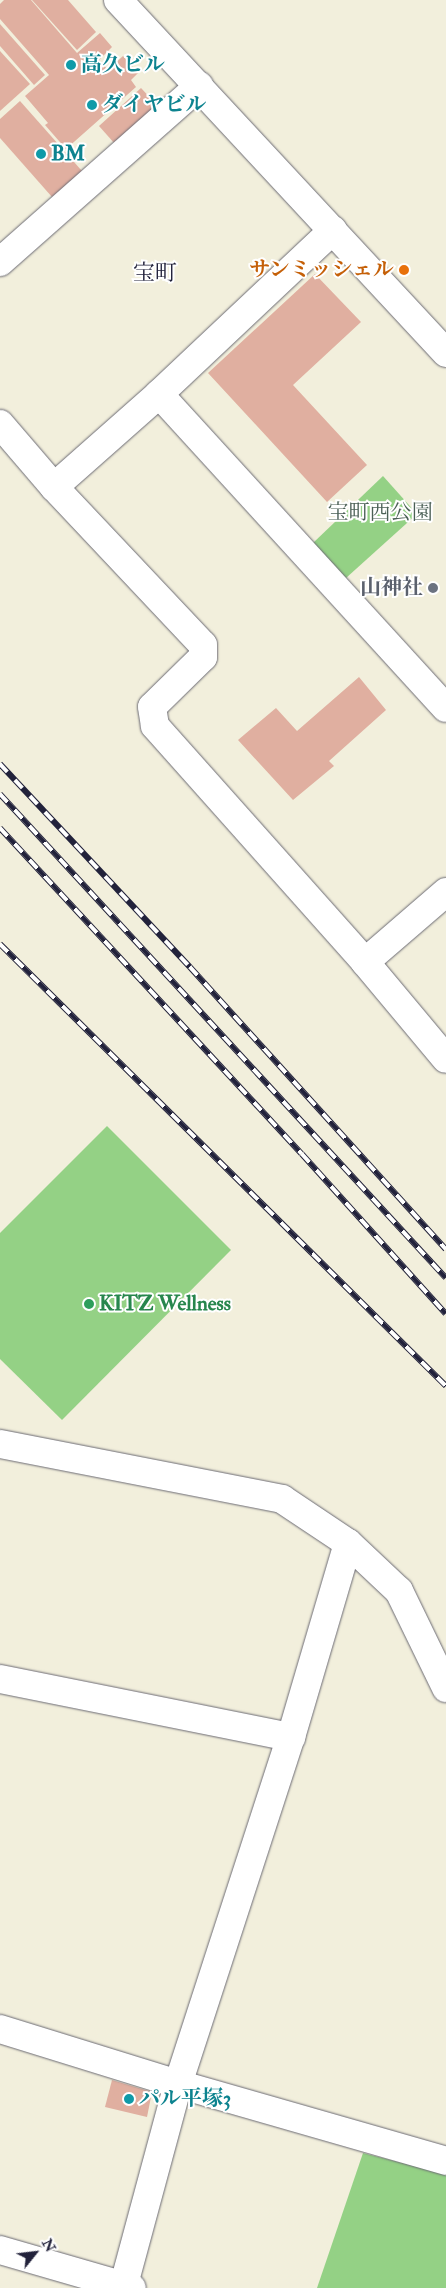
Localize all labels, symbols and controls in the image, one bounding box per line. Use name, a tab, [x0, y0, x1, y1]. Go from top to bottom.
place label: 高久ビル	[81, 52, 165, 78]
marker: 高久ビル	[65, 59, 77, 71]
place label: ダイヤビル	[102, 92, 207, 118]
marker: ダイヤビル	[86, 99, 98, 111]
place label: BM	[51, 141, 85, 167]
marker: BM	[35, 148, 47, 160]
place label: サンミッシェル	[247, 257, 394, 283]
district label: 宝町	[133, 261, 177, 287]
marker: サンミッシェル	[398, 264, 410, 276]
park label: 宝町西公園	[328, 500, 432, 526]
place label: 山神社	[360, 575, 423, 601]
marker: 山神社	[427, 582, 439, 594]
place label: KITZ Wellness	[99, 1291, 231, 1317]
marker: KITZ Wellness	[83, 1298, 95, 1310]
place label: パル平塚3	[139, 2086, 231, 2112]
marker: パル平塚3	[123, 2093, 135, 2105]
north arrow	[10, 2228, 60, 2278]
text: N	[38, 2236, 59, 2255]

